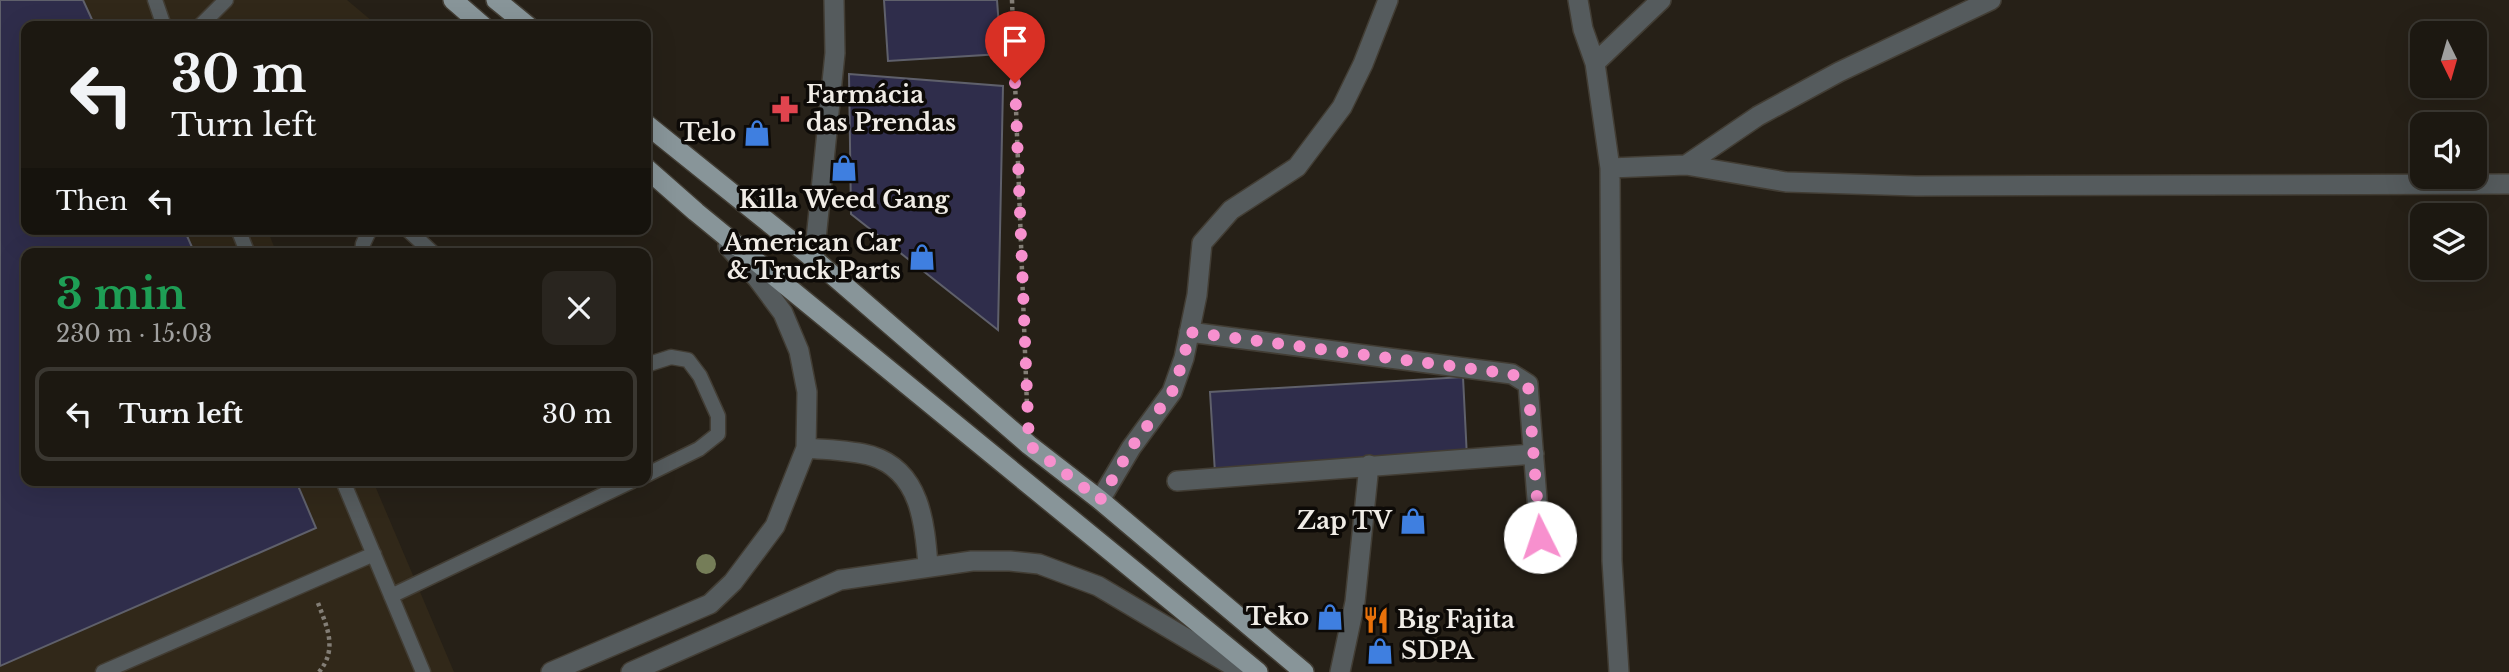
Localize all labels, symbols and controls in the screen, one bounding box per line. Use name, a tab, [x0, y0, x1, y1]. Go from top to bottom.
pin	[985, 11, 1045, 83]
north arrow	[2410, 21, 2487, 98]
map controls	[2410, 21, 2487, 280]
icon: arrive	[996, 22, 1034, 60]
text: 30 m	[171, 44, 306, 105]
icon: left	[56, 49, 147, 140]
place label: Farmácia das Prendas	[806, 80, 956, 137]
pharmacy icon: Farmácia das Prendas	[770, 94, 800, 124]
text: Turn left	[171, 105, 317, 145]
button: sound	[2410, 112, 2487, 189]
place label: Telo	[680, 118, 736, 147]
shop icon: Telo	[742, 118, 772, 148]
shop icon: Killa Weed Gang	[829, 153, 859, 183]
icon: left	[142, 182, 180, 220]
text: Then	[56, 185, 128, 217]
place label: Killa Weed Gang	[739, 185, 950, 214]
button: layers	[2410, 203, 2487, 280]
place label: American Car & Truck Parts	[723, 228, 901, 285]
shop icon: American Car & Truck Parts	[907, 242, 937, 272]
text: 3 min	[56, 268, 186, 320]
button: close	[542, 271, 616, 345]
text: 230 m · 15:03	[56, 320, 212, 348]
icon: left	[60, 395, 98, 433]
text: Turn left	[119, 398, 243, 430]
text: 30 m	[542, 398, 612, 430]
position arrow	[1503, 500, 1577, 574]
place label: Zap TV	[1297, 506, 1393, 535]
shop icon: Zap TV	[1398, 506, 1428, 536]
place label: Teko	[1246, 602, 1309, 631]
shop icon: Teko	[1315, 602, 1345, 632]
restaurant icon: Big Fajita	[1361, 605, 1391, 635]
place label: Big Fajita	[1397, 605, 1515, 634]
shop icon: SDPA	[1365, 636, 1395, 666]
place label: SDPA	[1401, 636, 1475, 665]

